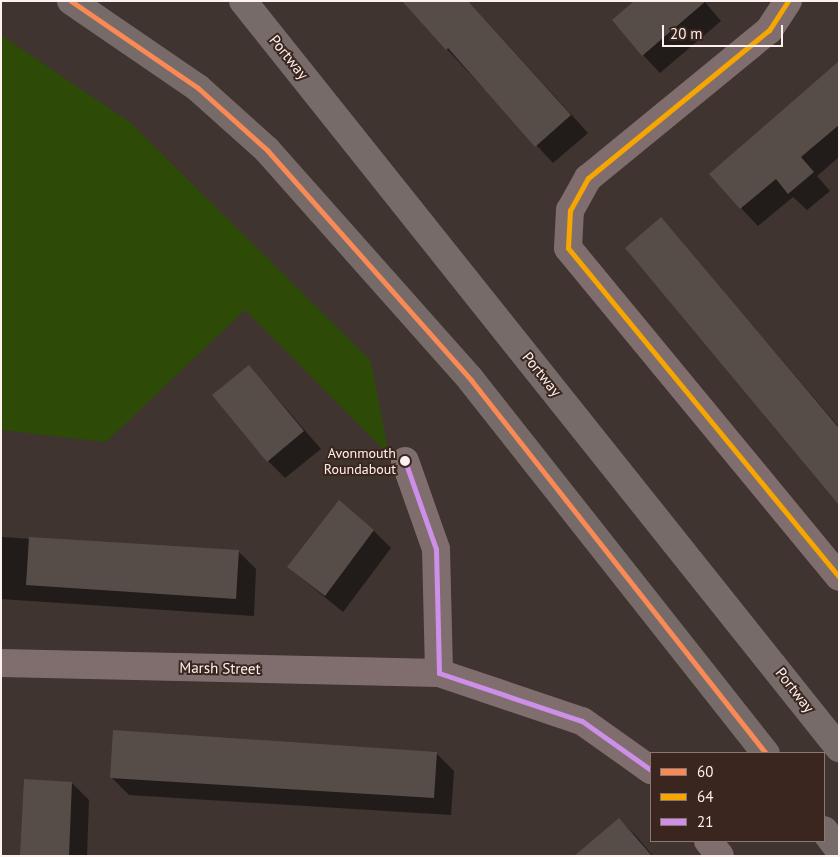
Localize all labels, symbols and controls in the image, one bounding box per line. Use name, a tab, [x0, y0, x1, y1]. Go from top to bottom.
scale bar	[665, 15, 786, 47]
text: 20 m	[670, 24, 703, 43]
street label: Portway	[266, 31, 312, 83]
street label: Portway	[519, 348, 565, 400]
place label: Avonmouth Roundabout	[324, 445, 396, 478]
marker: Avonmouth Roundabout	[400, 456, 410, 466]
street label: Marsh Street	[179, 658, 261, 678]
street label: Portway	[772, 664, 818, 716]
legend	[650, 752, 825, 842]
text: 60	[697, 762, 713, 781]
text: 64	[697, 787, 713, 806]
text: 21	[697, 812, 713, 831]

